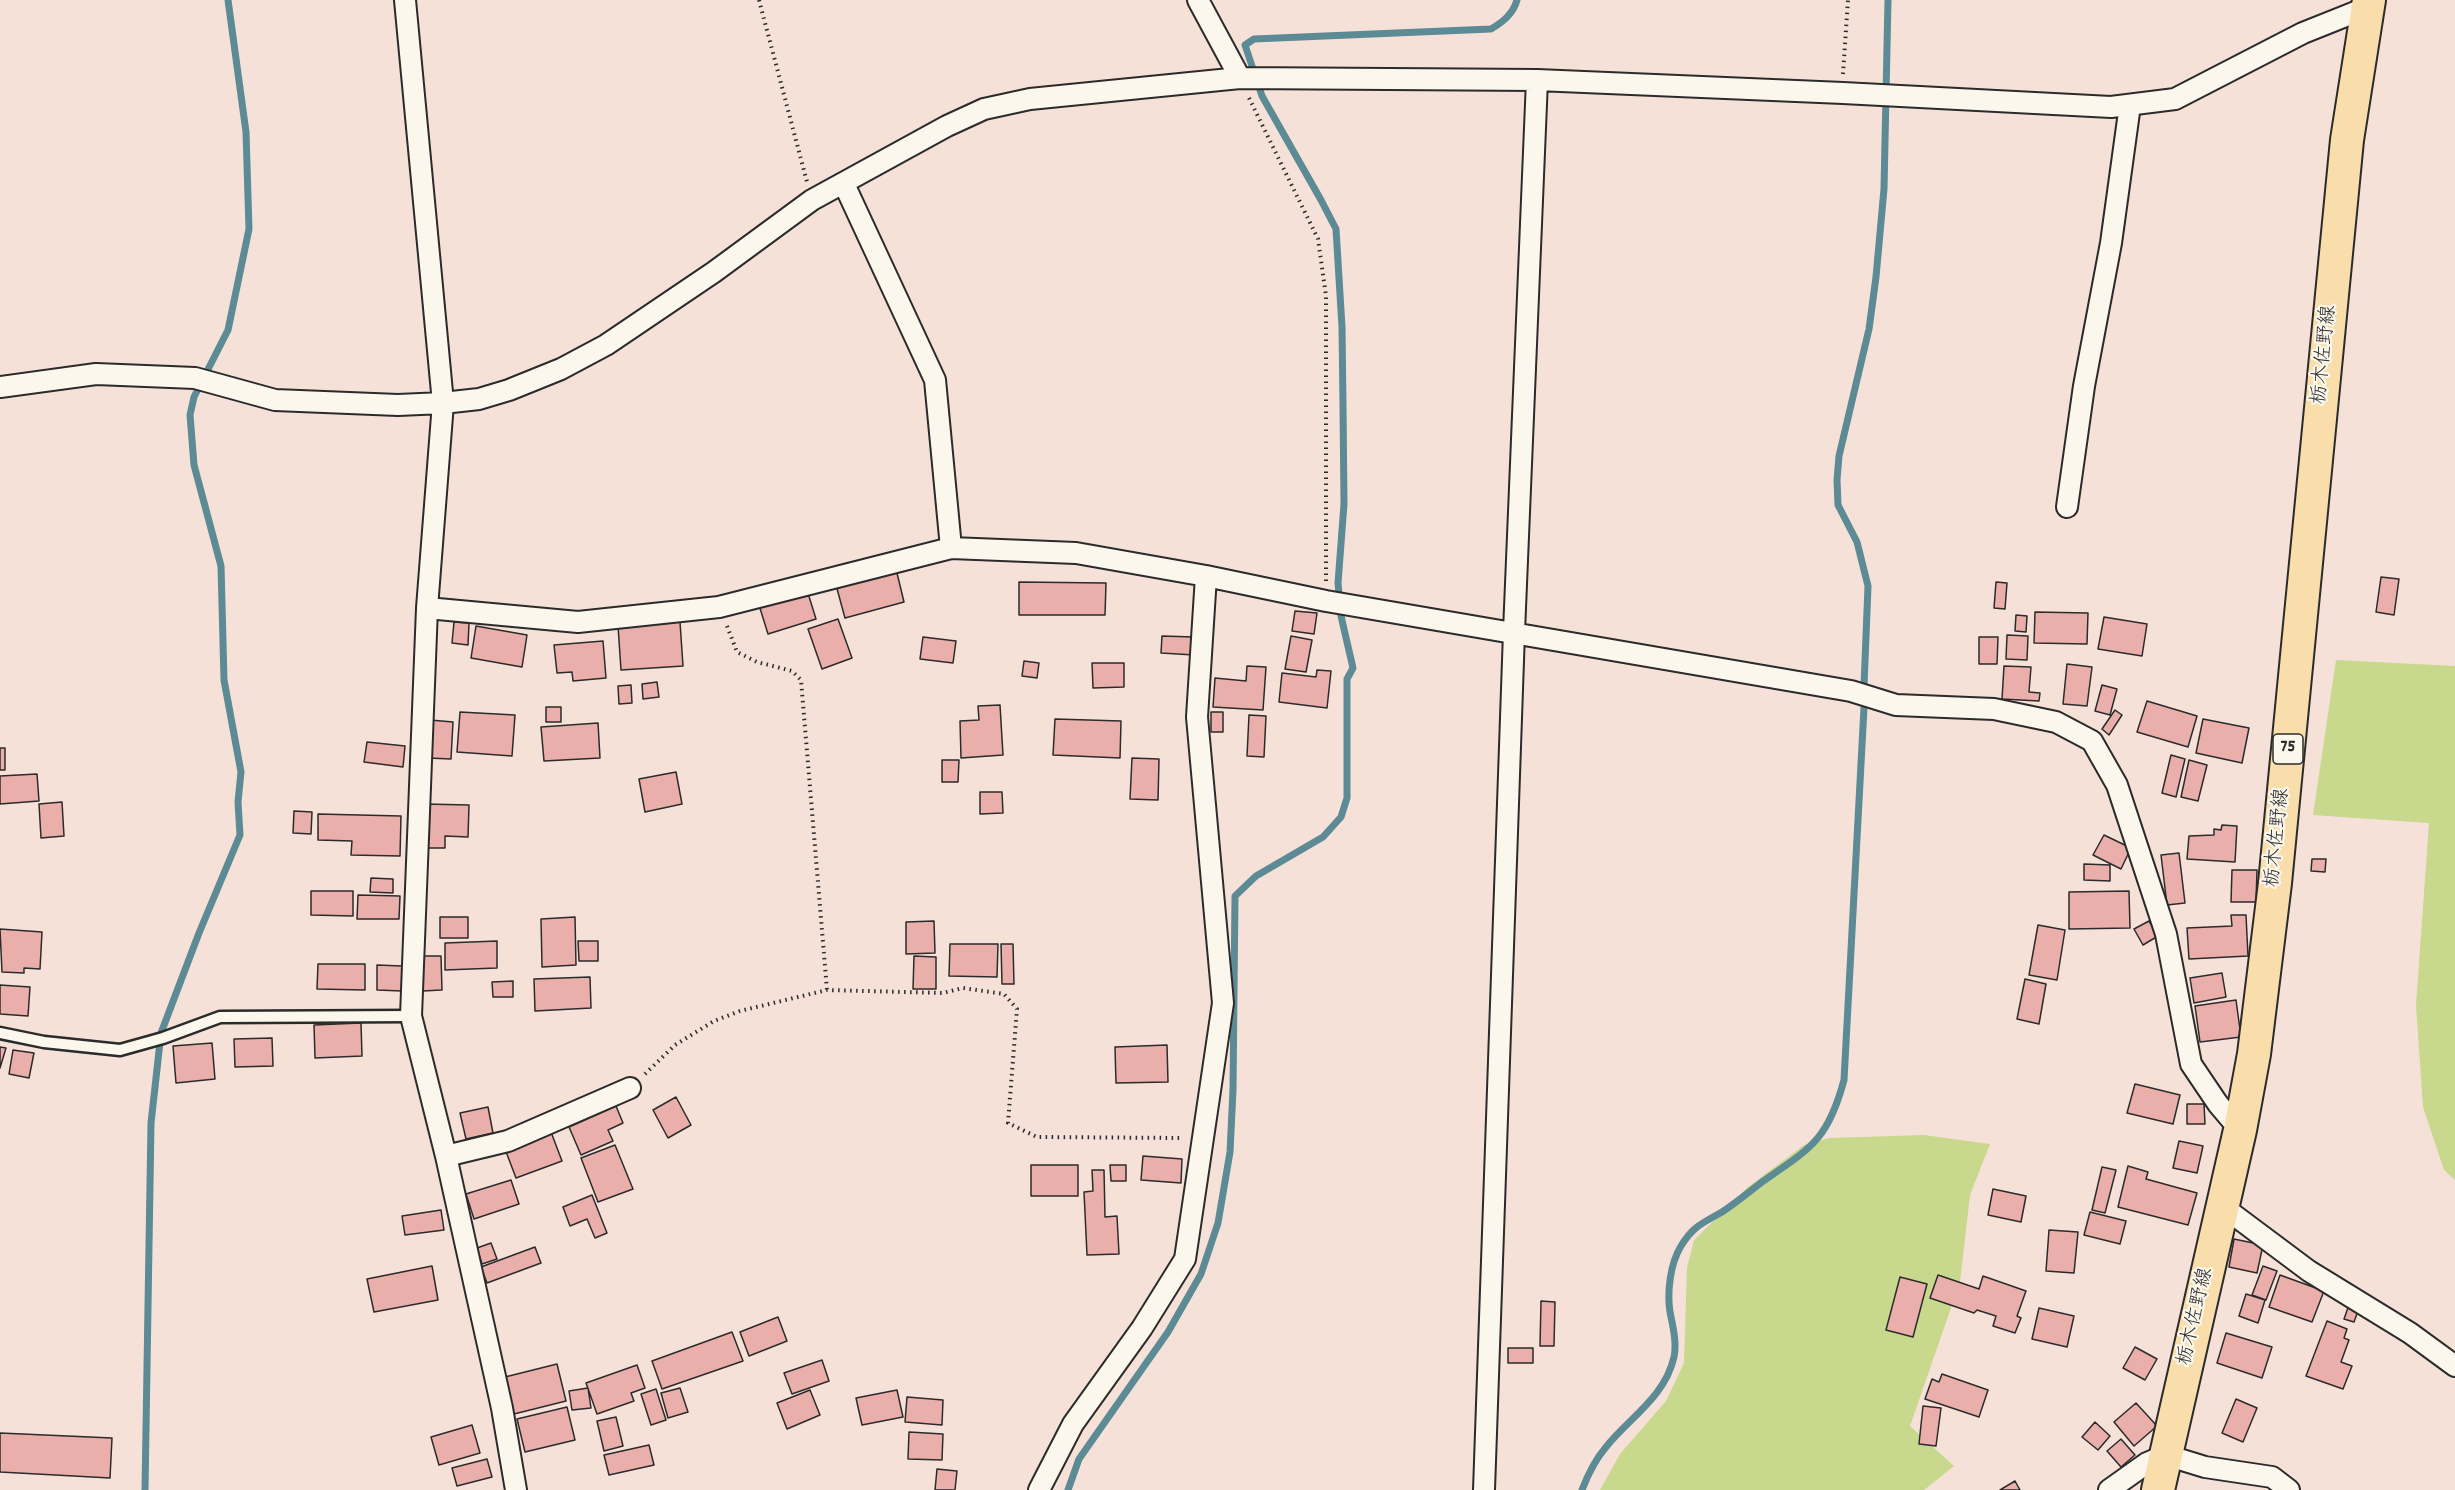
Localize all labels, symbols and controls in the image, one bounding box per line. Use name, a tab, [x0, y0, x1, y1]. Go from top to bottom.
street label: 栃木佐野線	[2309, 304, 2343, 406]
road number: 75	[2273, 734, 2303, 764]
street label: 栃木佐野線	[2262, 787, 2296, 889]
street label: 栃木佐野線	[2174, 1266, 2220, 1368]

